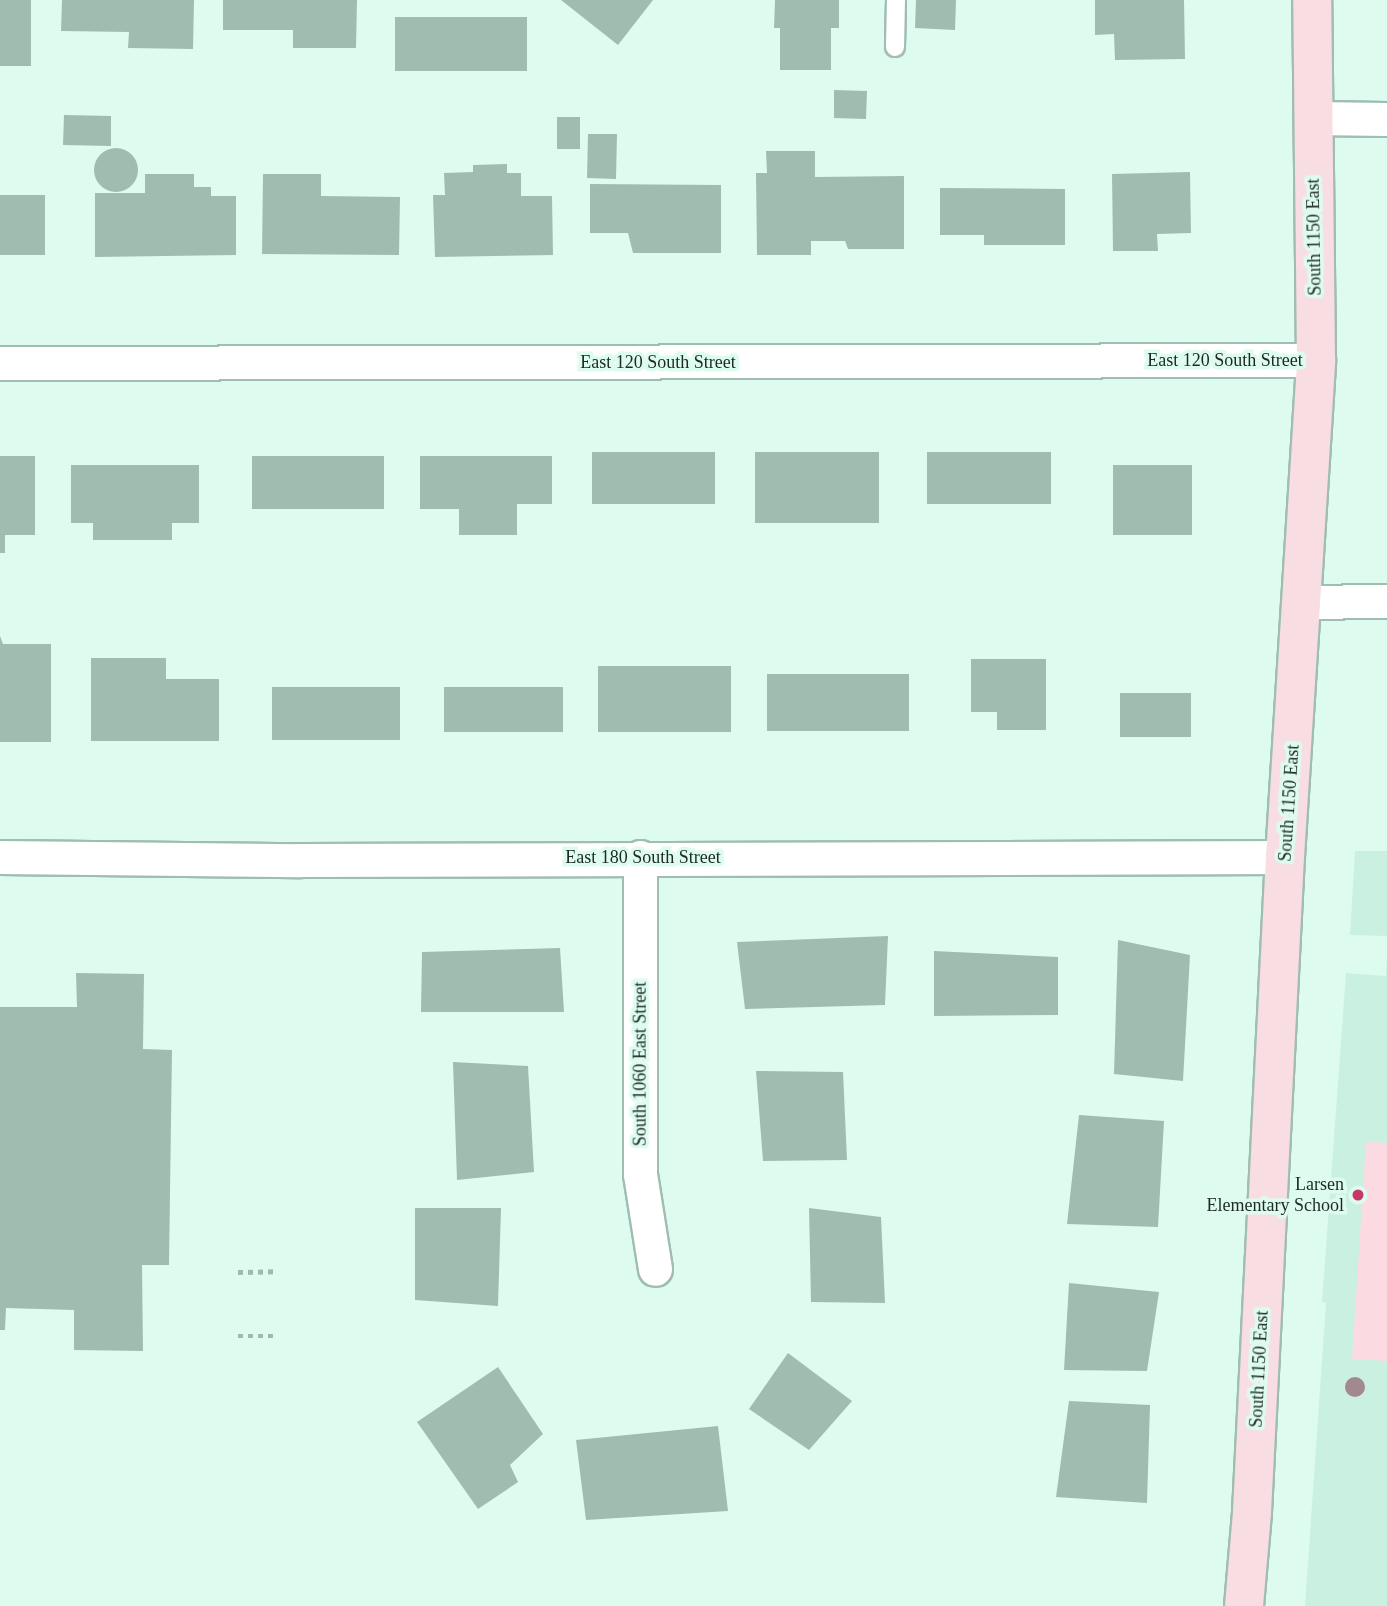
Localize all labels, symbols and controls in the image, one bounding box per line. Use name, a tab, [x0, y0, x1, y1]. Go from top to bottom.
street label: South 1150 East	[1302, 178, 1326, 296]
street label: East 120 South Street	[1147, 349, 1303, 371]
street label: East 120 South Street	[580, 351, 736, 373]
street label: South 1150 East	[1274, 744, 1304, 862]
street label: East 180 South Street	[565, 846, 721, 868]
street label: South 1060 East Street	[629, 982, 651, 1146]
place label: Larsen Elementary School	[1207, 1174, 1344, 1216]
marker: Larsen Elementary School	[1350, 1187, 1366, 1203]
street label: South 1150 East	[1245, 1310, 1273, 1428]

